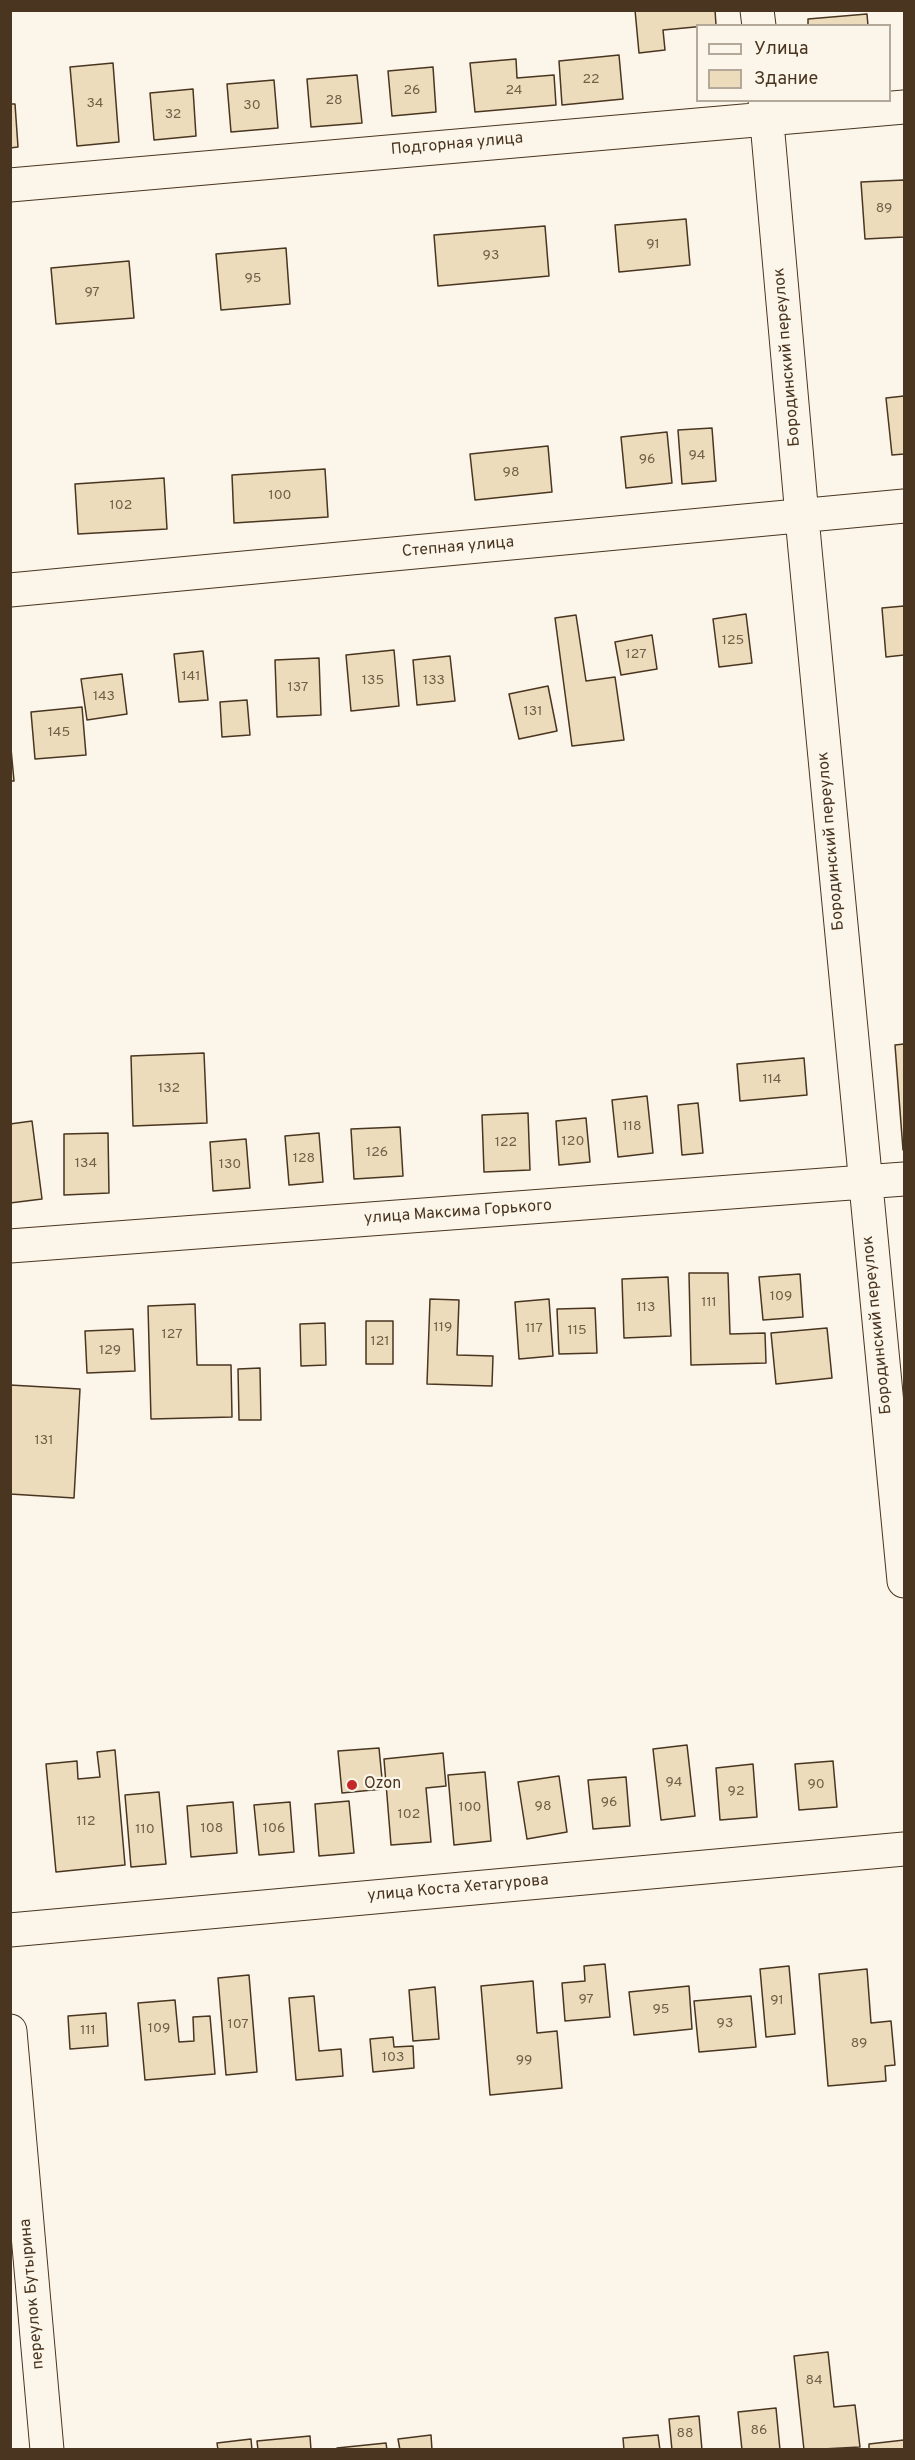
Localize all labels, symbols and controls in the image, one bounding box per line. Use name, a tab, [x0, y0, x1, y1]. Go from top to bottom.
legend	[696, 24, 891, 102]
text: Улица	[754, 38, 808, 61]
text: Здание	[754, 68, 818, 91]
house number: 22	[582, 72, 600, 88]
house number: 26	[404, 83, 420, 99]
house number: 24	[505, 83, 523, 99]
house number: 28	[325, 93, 343, 109]
house number: 34	[86, 96, 104, 112]
house number: 30	[243, 98, 261, 114]
house number: 32	[165, 107, 181, 123]
street label: Подгорная улица	[390, 130, 524, 160]
house number: 89	[876, 201, 892, 217]
house number: 91	[646, 237, 660, 253]
house number: 93	[483, 248, 499, 264]
street label: Бородинский переулок	[771, 267, 805, 447]
house number: 95	[244, 271, 262, 287]
house number: 97	[84, 285, 100, 301]
house number: 94	[688, 448, 706, 464]
house number: 96	[639, 452, 655, 468]
house number: 98	[503, 465, 519, 481]
house number: 100	[268, 488, 292, 504]
house number: 102	[110, 498, 132, 514]
street label: Степная улица	[401, 534, 515, 562]
house number: 125	[722, 633, 744, 649]
house number: 127	[626, 647, 646, 663]
house number: 141	[182, 669, 200, 685]
house number: 135	[362, 673, 384, 689]
house number: 133	[423, 673, 445, 689]
house number: 137	[288, 680, 308, 696]
house number: 143	[93, 689, 115, 705]
house number: 131	[524, 704, 542, 720]
house number: 145	[48, 725, 70, 741]
street label: Бородинский переулок	[815, 751, 849, 931]
house number: 114	[763, 1072, 781, 1088]
house number: 132	[158, 1081, 180, 1097]
house number: 118	[623, 1119, 641, 1135]
house number: 120	[562, 1134, 584, 1150]
house number: 122	[495, 1135, 517, 1151]
house number: 126	[366, 1145, 388, 1161]
house number: 128	[293, 1151, 315, 1167]
house number: 134	[75, 1156, 97, 1172]
house number: 130	[219, 1157, 241, 1173]
street label: улица Максима Горького	[363, 1197, 553, 1229]
street label: Бородинский переулок	[859, 1235, 897, 1415]
house number: 109	[770, 1289, 792, 1305]
house number: 111	[701, 1295, 717, 1311]
house number: 113	[637, 1300, 655, 1316]
house number: 119	[434, 1320, 452, 1336]
house number: 117	[525, 1321, 543, 1337]
house number: 115	[567, 1323, 587, 1339]
house number: 127	[162, 1327, 182, 1343]
house number: 121	[370, 1334, 390, 1350]
house number: 129	[99, 1343, 121, 1359]
house number: 131	[35, 1433, 53, 1449]
place label: Ozon	[364, 1775, 401, 1795]
house number: 94	[665, 1775, 683, 1791]
house number: 90	[807, 1777, 825, 1793]
marker: Ozon	[345, 1778, 359, 1792]
house number: 92	[728, 1784, 744, 1800]
house number: 96	[601, 1795, 617, 1811]
house number: 98	[535, 1799, 551, 1815]
house number: 100	[458, 1800, 482, 1816]
house number: 102	[398, 1807, 420, 1823]
house number: 112	[76, 1814, 96, 1830]
house number: 108	[201, 1821, 223, 1837]
house number: 106	[263, 1821, 285, 1837]
house number: 110	[135, 1822, 155, 1838]
street label: улица Коста Хетагурова	[367, 1872, 549, 1906]
house number: 97	[578, 1992, 594, 2008]
house number: 91	[770, 1993, 784, 2009]
house number: 95	[652, 2002, 670, 2018]
house number: 93	[717, 2016, 733, 2032]
house number: 107	[227, 2017, 249, 2033]
house number: 109	[148, 2021, 170, 2037]
house number: 111	[80, 2023, 96, 2039]
house number: 89	[851, 2036, 867, 2052]
house number: 103	[382, 2050, 404, 2066]
house number: 99	[516, 2053, 532, 2069]
street label: переулок Бутырина	[17, 2218, 49, 2370]
house number: 84	[805, 2373, 823, 2389]
house number: 86	[751, 2423, 767, 2439]
house number: 88	[676, 2426, 694, 2442]

